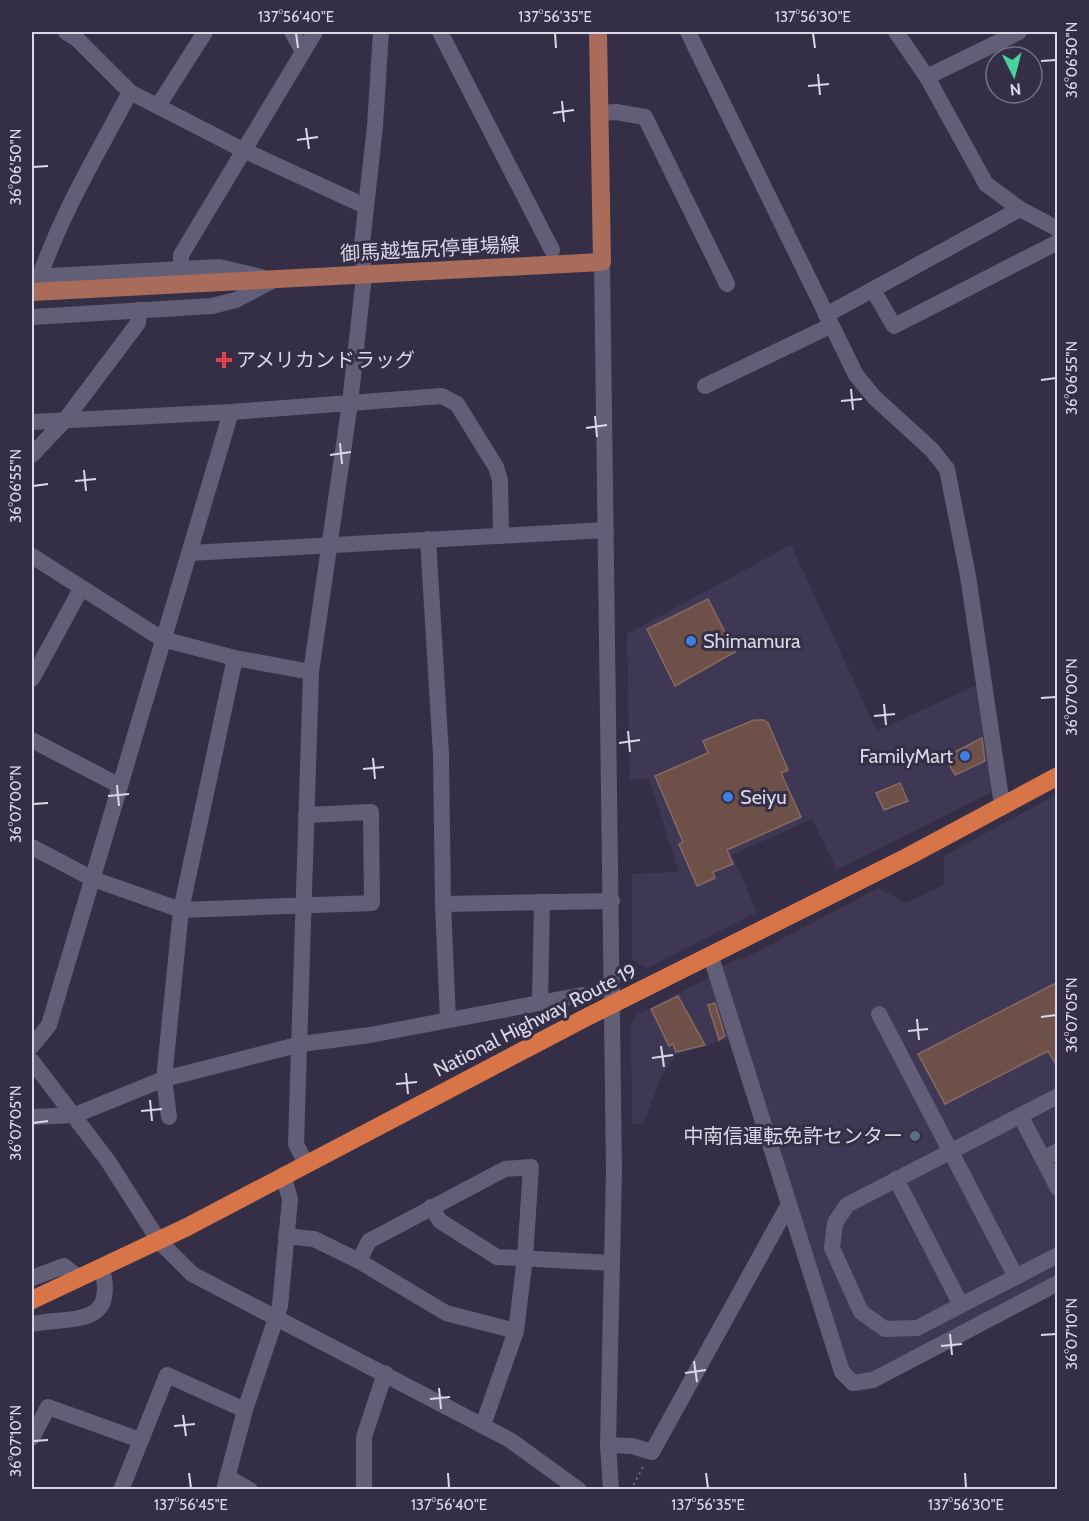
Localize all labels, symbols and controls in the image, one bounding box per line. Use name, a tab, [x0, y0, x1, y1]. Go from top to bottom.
text: 137°56'40"E	[258, 8, 334, 26]
text: 137°56'35"E	[518, 8, 592, 26]
text: 137°56'30"E	[775, 8, 851, 26]
text: 36°06'50"N	[1063, 22, 1081, 98]
north arrow	[984, 45, 1044, 105]
text: N	[1009, 79, 1022, 99]
text: 36°06'50"N	[7, 129, 25, 205]
street label: 御馬越塩尻停車場線	[339, 232, 521, 266]
text: 36°06'55"N	[1063, 341, 1081, 415]
place label: アメリカンドラッグ	[236, 348, 415, 372]
marker: アメリカンドラッグ	[217, 353, 231, 367]
text: 36°06'55"N	[7, 449, 25, 523]
place label: Shimamura	[703, 629, 801, 653]
marker: Shimamura	[684, 634, 698, 648]
text: 36°07'00"N	[1063, 658, 1081, 736]
place label: FamilyMart	[859, 744, 953, 768]
marker: FamilyMart	[958, 749, 972, 763]
text: 36°07'00"N	[7, 765, 25, 843]
place label: Seiyu	[740, 785, 787, 809]
marker: Seiyu	[721, 790, 735, 804]
street label: National Highway Route 19	[429, 958, 641, 1082]
text: 36°07'05"N	[1063, 977, 1081, 1053]
text: 36°07'05"N	[7, 1085, 25, 1161]
place label: 中南信運転免許センター	[683, 1124, 903, 1148]
marker: 中南信運転免許センター	[908, 1129, 922, 1143]
text: 36°07'10"N	[1063, 1298, 1081, 1370]
text: 36°07'10"N	[7, 1405, 25, 1477]
text: 137°56'45"E	[154, 1496, 228, 1514]
text: 137°56'40"E	[411, 1496, 487, 1514]
text: 137°56'35"E	[671, 1496, 745, 1514]
text: 137°56'30"E	[928, 1496, 1004, 1514]

